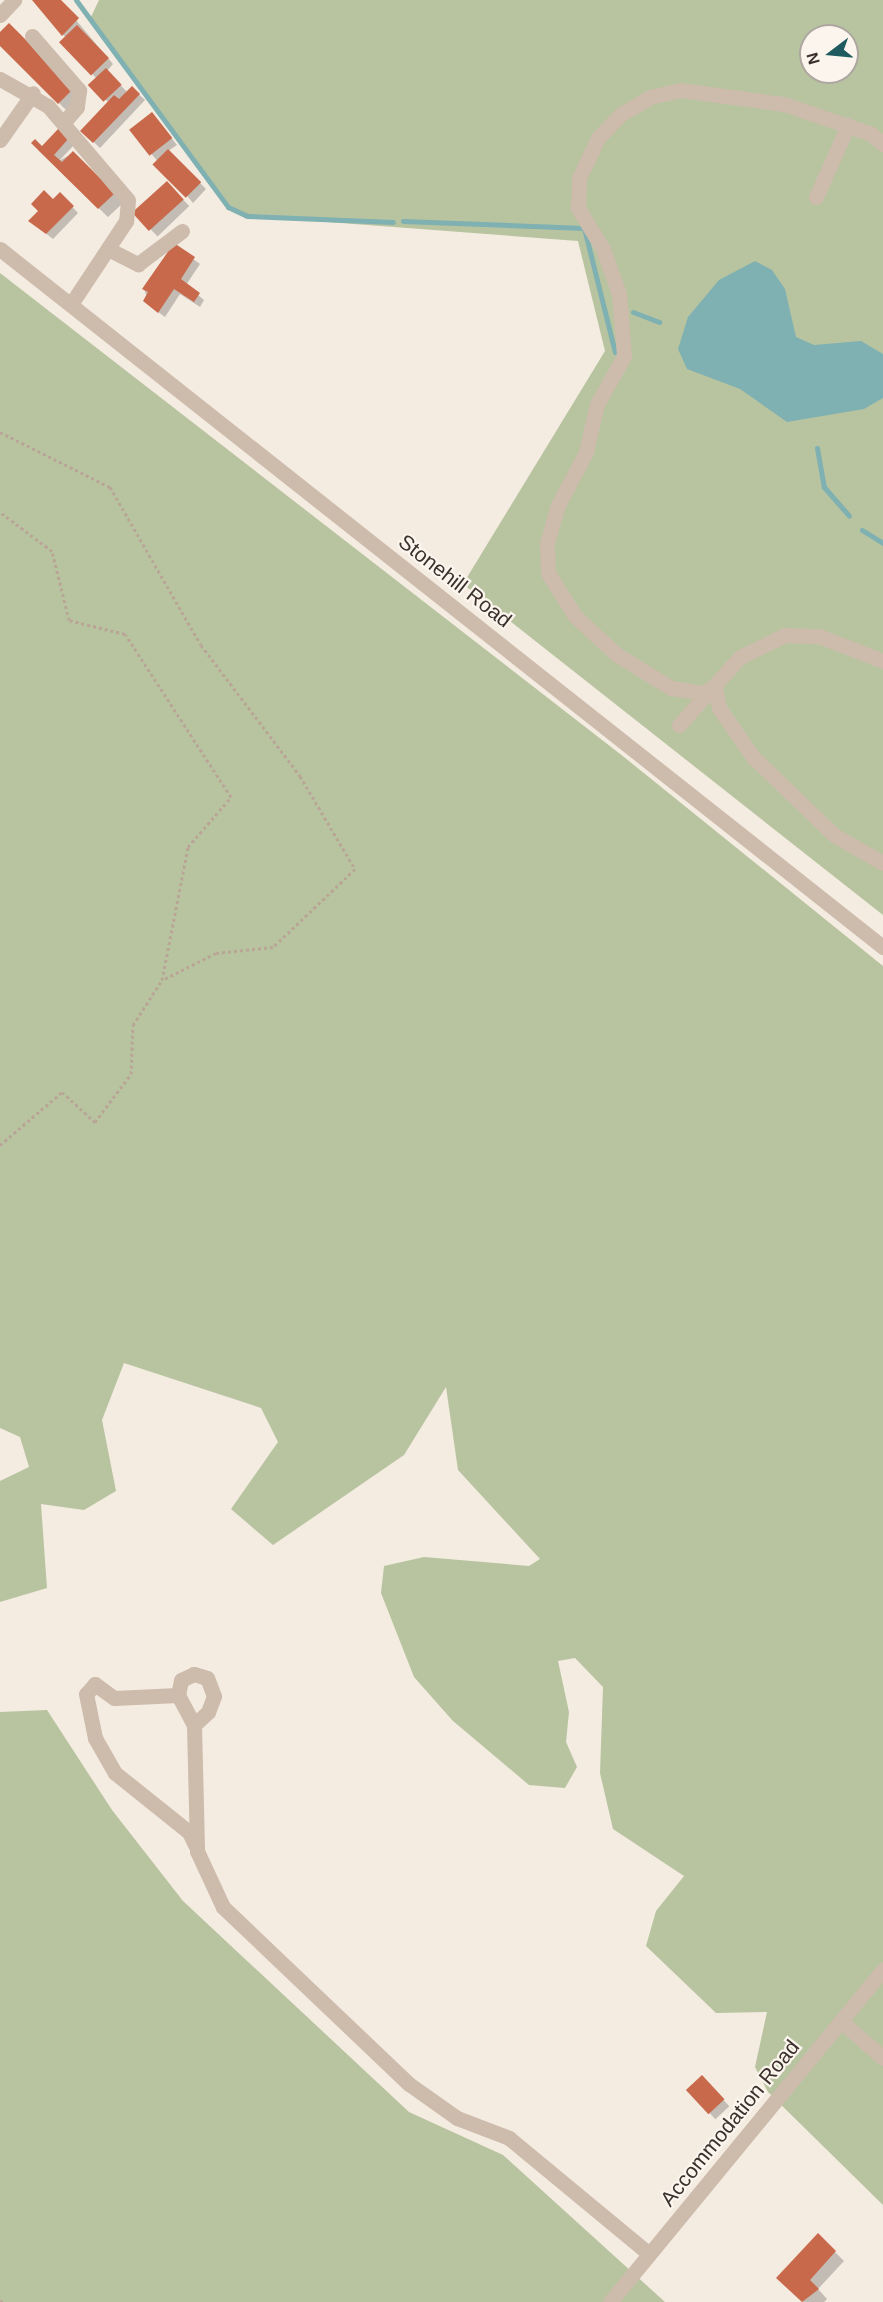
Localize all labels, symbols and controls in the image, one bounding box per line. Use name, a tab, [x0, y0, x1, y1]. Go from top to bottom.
north arrow	[799, 24, 859, 84]
text: N	[803, 51, 823, 66]
street label: Stonehill Road	[393, 529, 517, 633]
street label: Accommodation Road	[655, 2035, 805, 2211]

